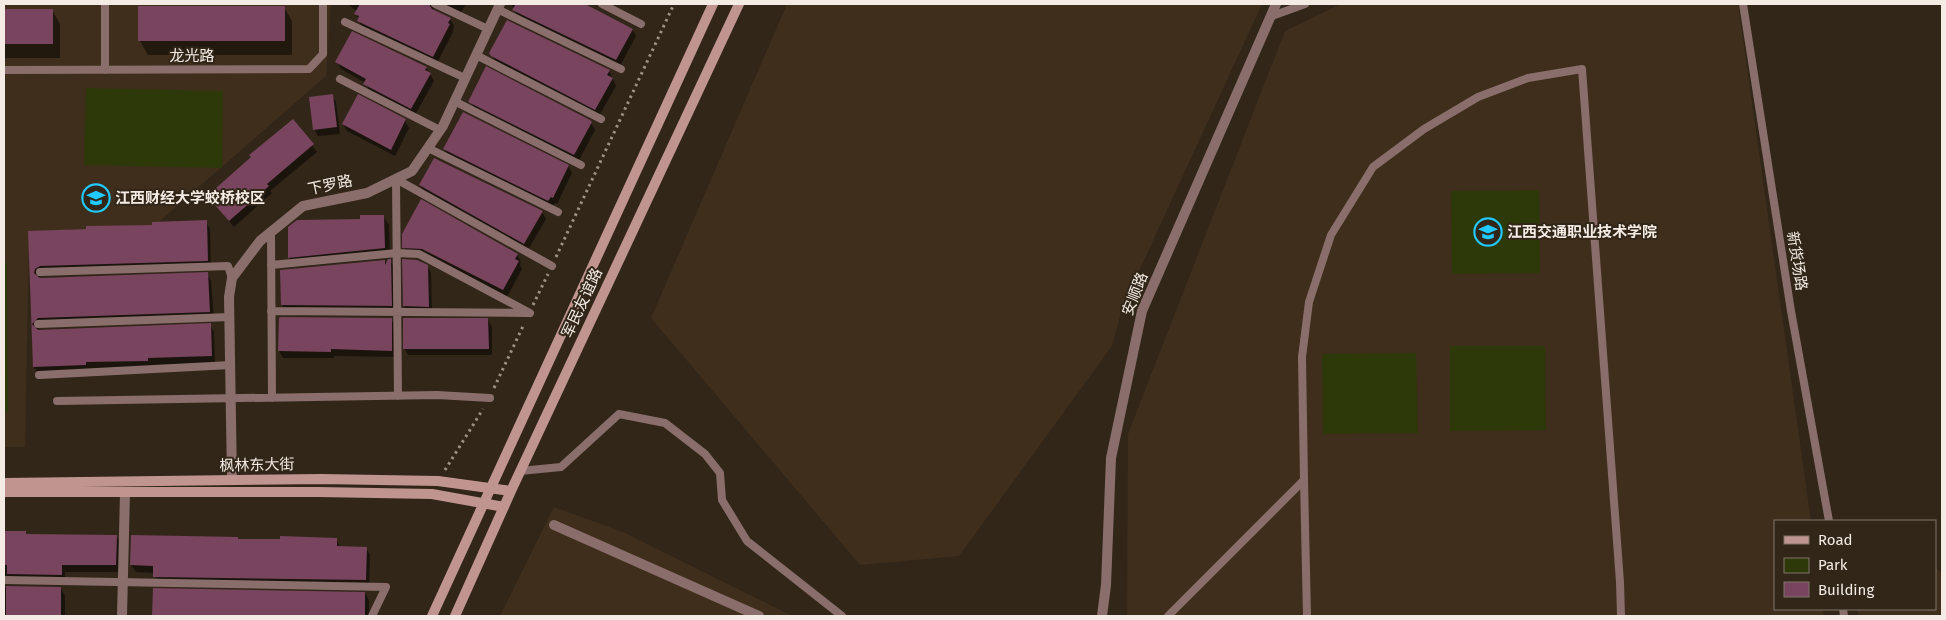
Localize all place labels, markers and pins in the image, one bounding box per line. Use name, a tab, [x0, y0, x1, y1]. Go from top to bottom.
school or university icon: 江西财经大学蛟桥校区	[81, 183, 111, 213]
place label: 江西财经大学蛟桥校区	[115, 189, 265, 207]
school or university icon: 江西交通职业技术学院	[1473, 217, 1503, 247]
place label: 江西交通职业技术学院	[1507, 223, 1657, 241]

